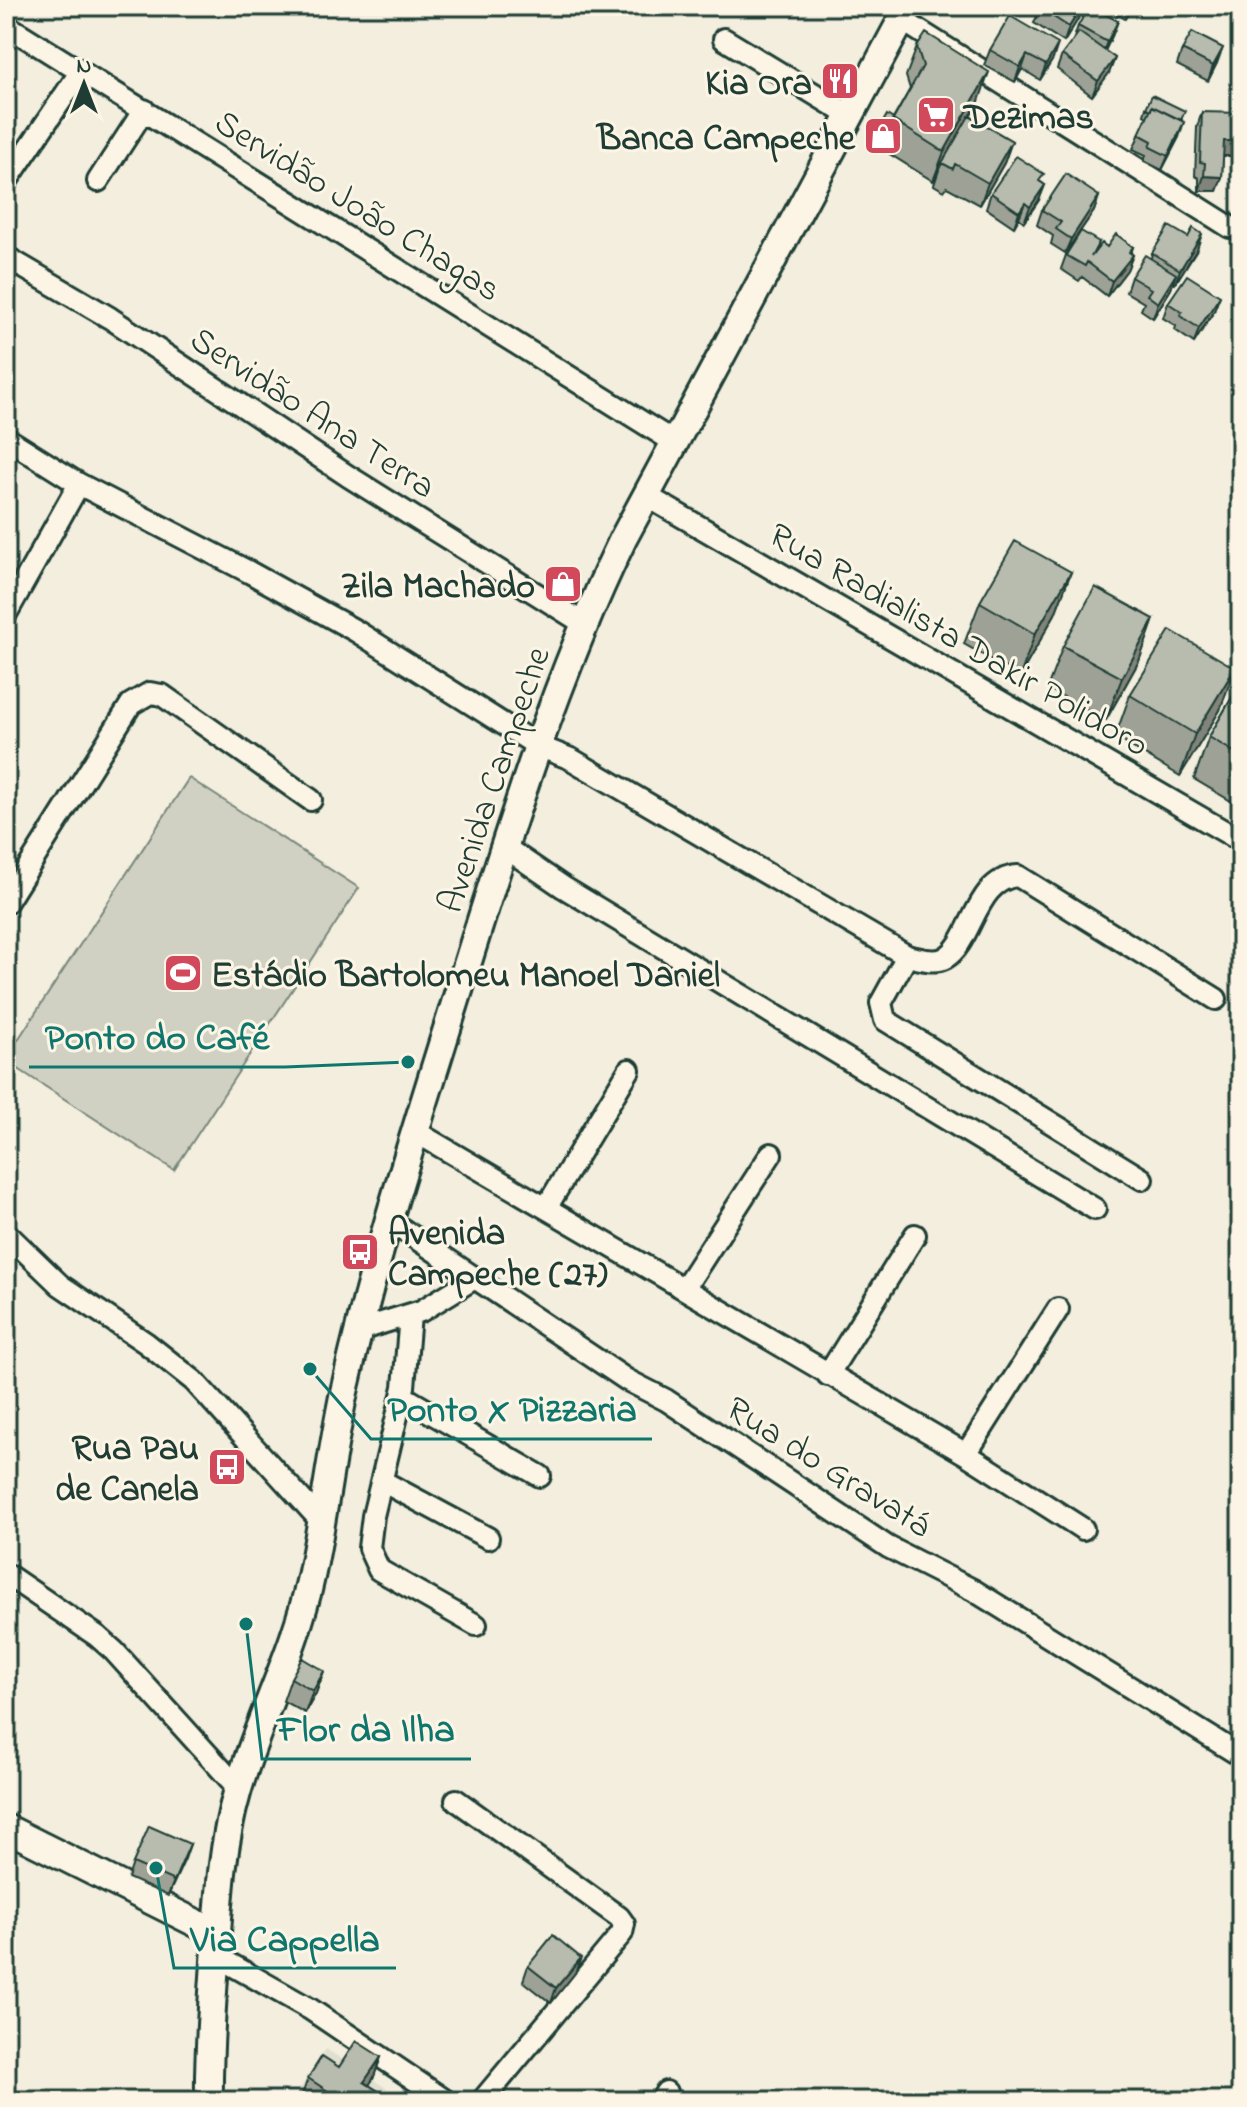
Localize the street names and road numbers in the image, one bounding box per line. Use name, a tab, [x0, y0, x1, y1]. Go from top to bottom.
street label: Servidão João Chagas	[203, 98, 510, 318]
street label: Servidão Ana Terra	[178, 315, 445, 514]
street label: Rua Radialista Dakir Polidoro	[758, 511, 1158, 773]
street label: Avenida Campeche	[426, 639, 567, 921]
street label: Rua do Gravatá	[715, 1384, 941, 1553]

